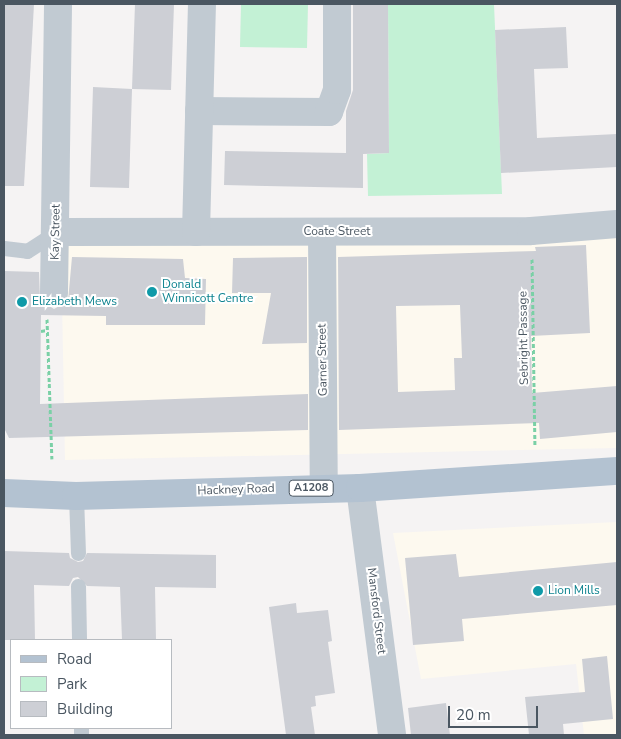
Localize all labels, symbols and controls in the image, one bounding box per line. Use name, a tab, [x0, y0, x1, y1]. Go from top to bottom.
street label: Kay Street	[48, 204, 64, 260]
street label: Coate Street	[303, 225, 371, 239]
place label: Donald Winnicott Centre	[162, 278, 253, 306]
marker: Donald Winnicott Centre	[146, 286, 158, 298]
street label: Sebright Passage	[516, 291, 532, 385]
place label: Elizabeth Mews	[32, 295, 117, 309]
marker: Elizabeth Mews	[16, 296, 28, 308]
street label: Garner Street	[315, 324, 331, 396]
road number: A1208	[288, 479, 334, 496]
street label: Hackney Road	[197, 481, 275, 499]
street label: Mansford Street	[364, 567, 388, 655]
place label: Lion Mills	[548, 584, 600, 598]
marker: Lion Mills	[532, 585, 544, 597]
legend	[10, 639, 172, 729]
text: Road	[57, 649, 92, 669]
text: Park	[57, 674, 87, 694]
scale bar	[451, 696, 541, 728]
text: Building	[57, 699, 113, 719]
text: 20 m	[456, 705, 491, 725]

